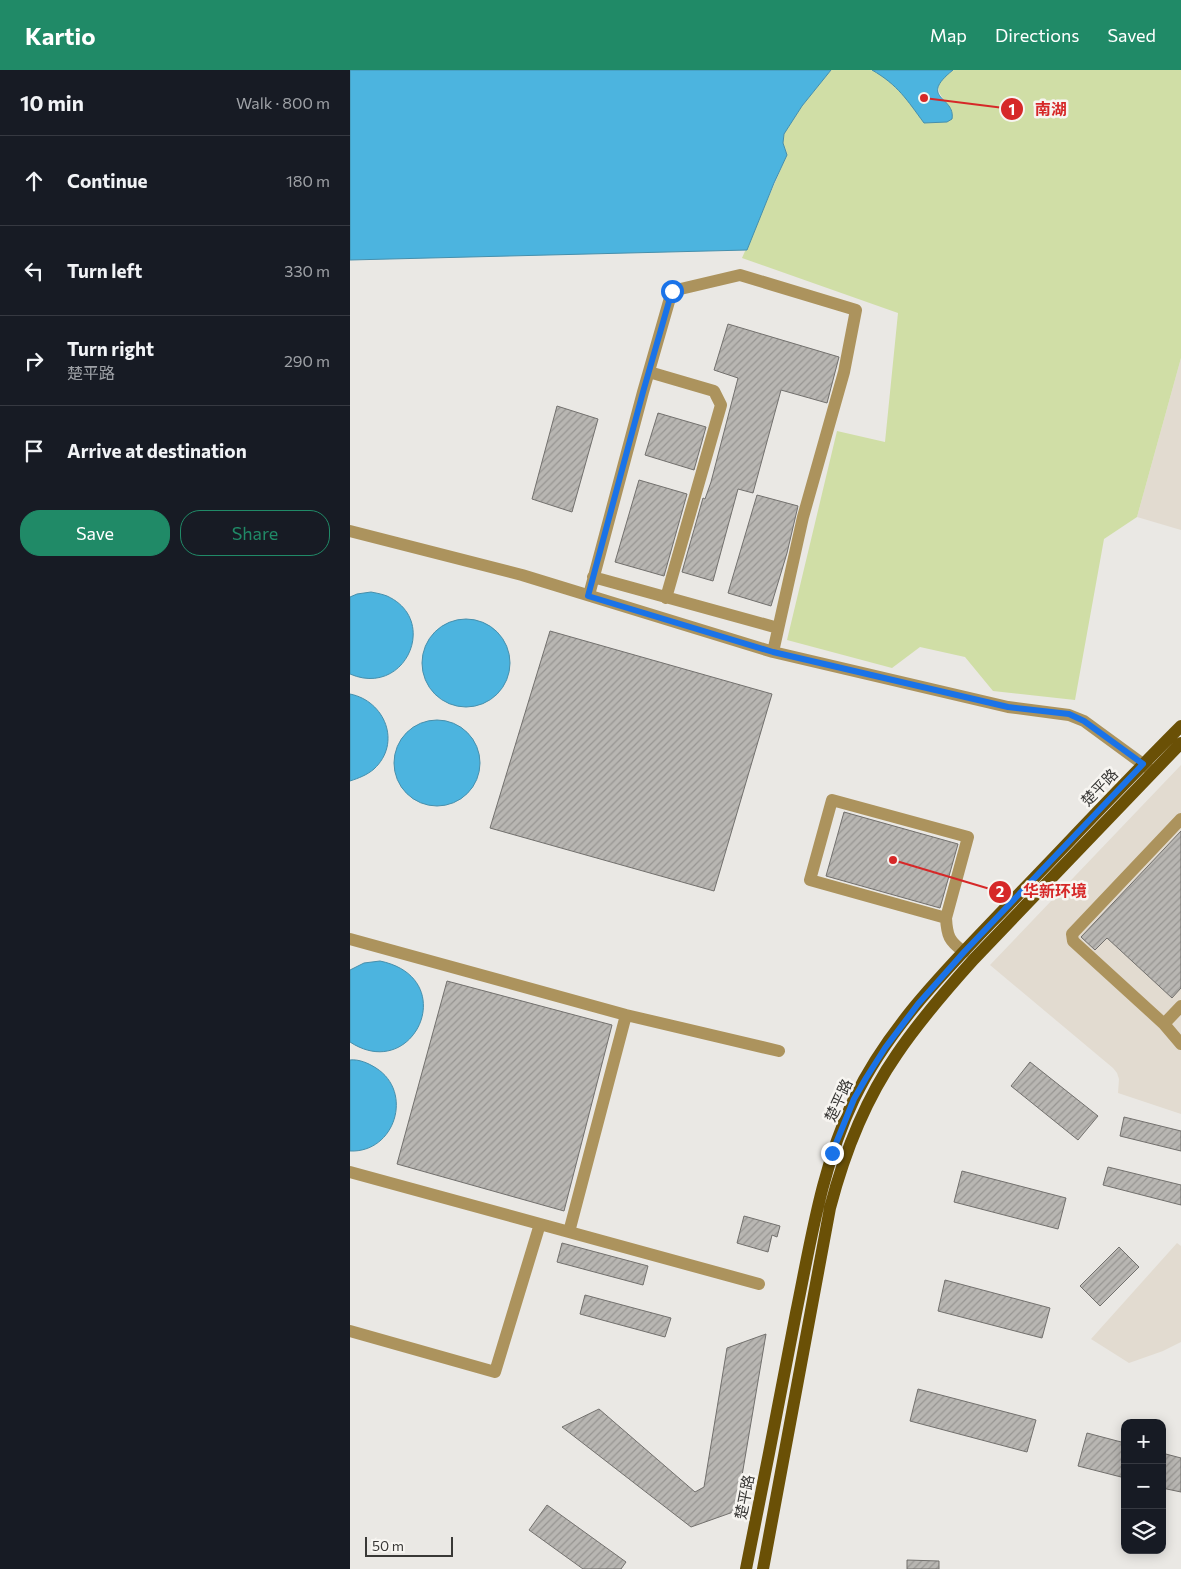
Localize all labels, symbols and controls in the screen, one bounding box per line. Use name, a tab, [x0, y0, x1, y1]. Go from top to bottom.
text: Kartio	[25, 21, 95, 50]
text: Map	[930, 24, 967, 46]
text: Directions	[995, 24, 1079, 46]
text: Saved	[1107, 24, 1156, 46]
text: 10 min	[20, 90, 84, 115]
text: Walk · 800 m	[236, 93, 330, 112]
callout: 南湖	[1000, 94, 1077, 125]
text: 南湖	[1035, 99, 1067, 118]
text: 1	[1009, 100, 1015, 118]
icon: ahead	[20, 167, 48, 195]
text: Continue	[67, 169, 147, 192]
text: 180 m	[286, 171, 330, 190]
icon: left	[20, 257, 48, 285]
text: Turn left	[67, 259, 142, 282]
text: 330 m	[284, 261, 330, 280]
route start	[661, 280, 684, 303]
text: Turn right	[67, 337, 154, 360]
icon: right	[20, 347, 48, 375]
text: 290 m	[284, 351, 330, 370]
text: 楚平路	[67, 363, 115, 382]
icon: arrive	[20, 437, 48, 465]
text: Arrive at destination	[67, 439, 247, 462]
button: Save	[20, 510, 170, 556]
button: Share	[180, 510, 330, 556]
street label: 楚平路	[1077, 765, 1121, 809]
callout: 华新环境	[988, 876, 1097, 907]
text: 华新环境	[1023, 881, 1087, 900]
text: 2	[996, 882, 1004, 900]
street label: 楚平路	[820, 1076, 856, 1124]
route end	[821, 1142, 844, 1165]
map controls	[1121, 1419, 1166, 1554]
button: +	[1121, 1419, 1166, 1464]
button: −	[1121, 1464, 1166, 1509]
street label: 楚平路	[731, 1473, 757, 1521]
button: layers	[1121, 1509, 1166, 1554]
scale bar	[365, 1534, 452, 1557]
text: 50 m	[372, 1537, 404, 1554]

